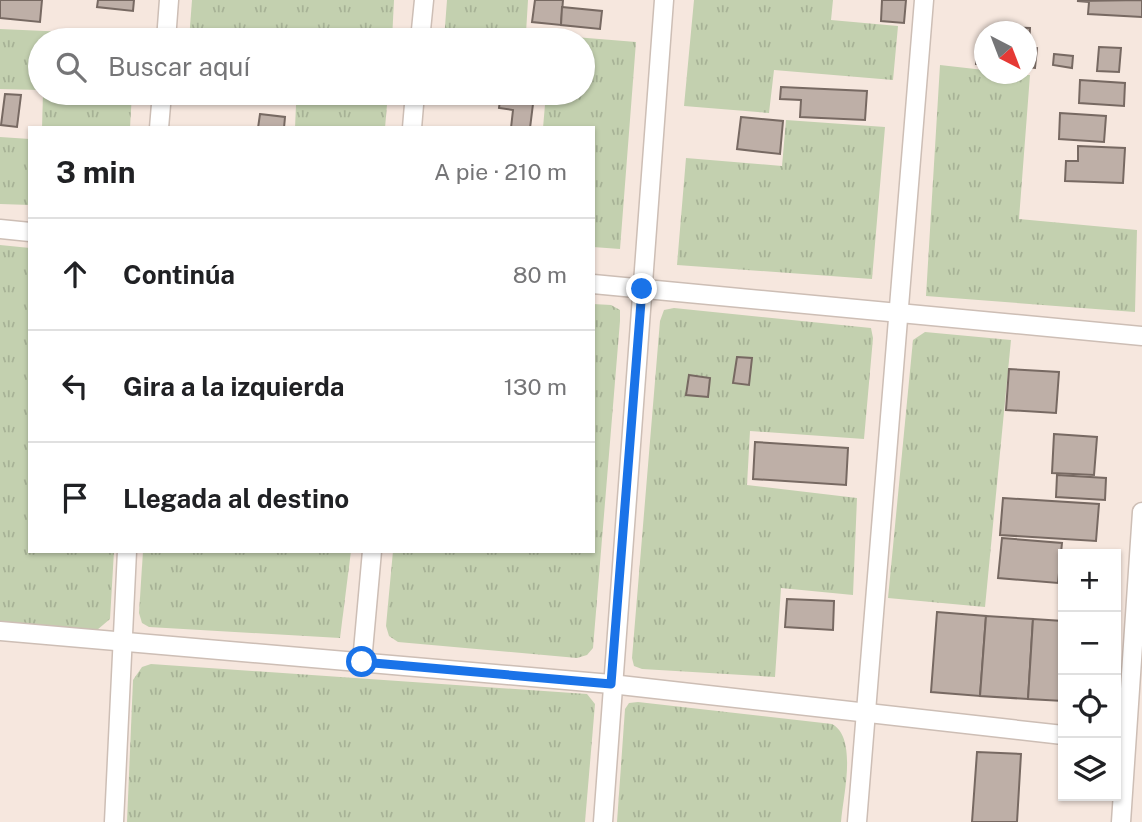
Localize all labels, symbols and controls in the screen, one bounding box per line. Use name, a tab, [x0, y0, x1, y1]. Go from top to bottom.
north arrow	[974, 21, 1037, 84]
search box	[28, 28, 595, 105]
icon: search	[52, 48, 90, 86]
text: Buscar aquí	[108, 51, 250, 82]
text: 3 min	[56, 154, 135, 190]
text: A pie · 210 m	[434, 158, 567, 185]
icon: ahead	[56, 255, 94, 293]
text: Continúa	[123, 259, 235, 290]
text: 80 m	[513, 261, 567, 288]
route end	[626, 273, 657, 304]
icon: left	[56, 367, 94, 405]
text: Gira a la izquierda	[123, 371, 345, 402]
text: 130 m	[504, 373, 567, 400]
icon: arrive	[56, 479, 94, 517]
text: Llegada al destino	[123, 483, 349, 514]
map controls	[1058, 549, 1121, 801]
button: +	[1058, 549, 1121, 612]
button: −	[1058, 612, 1121, 675]
route start	[346, 646, 377, 677]
button: locate	[1058, 675, 1121, 738]
button: layers	[1058, 738, 1121, 801]

